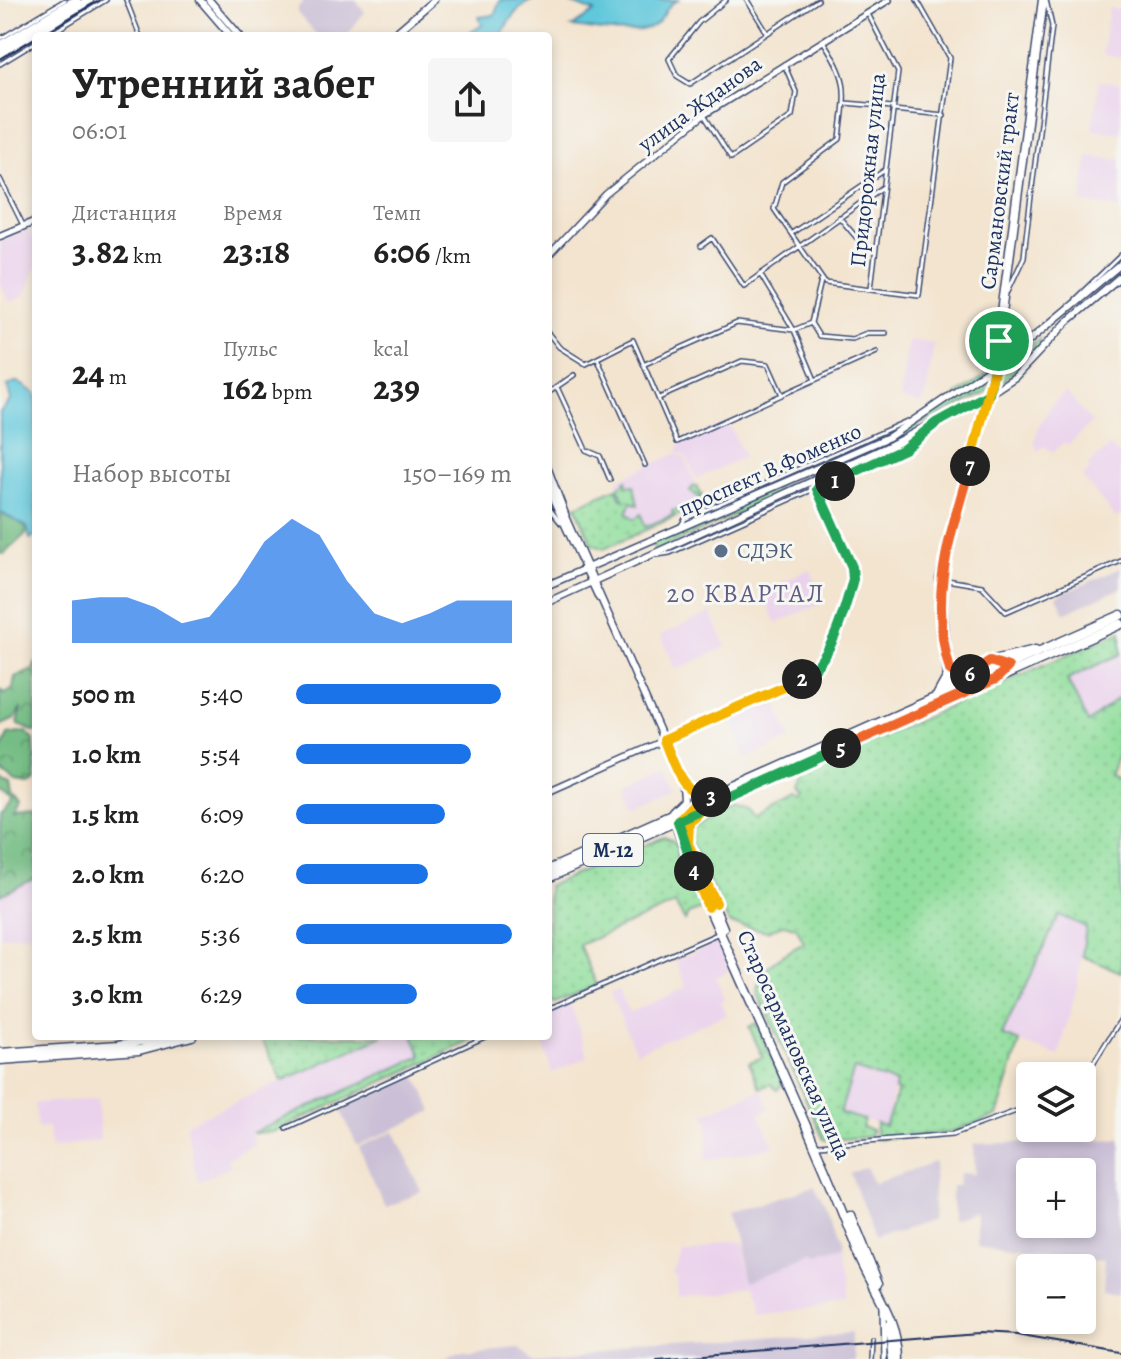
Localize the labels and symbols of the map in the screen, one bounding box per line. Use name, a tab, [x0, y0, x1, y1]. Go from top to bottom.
street label: улица Жданова	[631, 48, 769, 160]
street label: Придорожная улица	[843, 71, 893, 268]
street label: Сармановский тракт	[973, 90, 1027, 291]
pin	[965, 307, 1033, 375]
street label: проспект В.Фоменко	[674, 416, 866, 524]
pin: 7	[950, 446, 990, 486]
pin: 1	[815, 461, 855, 501]
place label: СДЭК	[737, 536, 792, 566]
marker: СДЭК	[712, 542, 730, 560]
district label: 20 КВАРТАЛ	[666, 576, 826, 611]
pin: 6	[950, 654, 990, 694]
pin: 2	[782, 659, 822, 699]
pin: 5	[821, 728, 861, 768]
pin: 3	[691, 777, 731, 817]
road number: М-12	[583, 834, 643, 866]
pin: 4	[674, 851, 714, 891]
street label: Старосармановская улица	[730, 925, 859, 1165]

